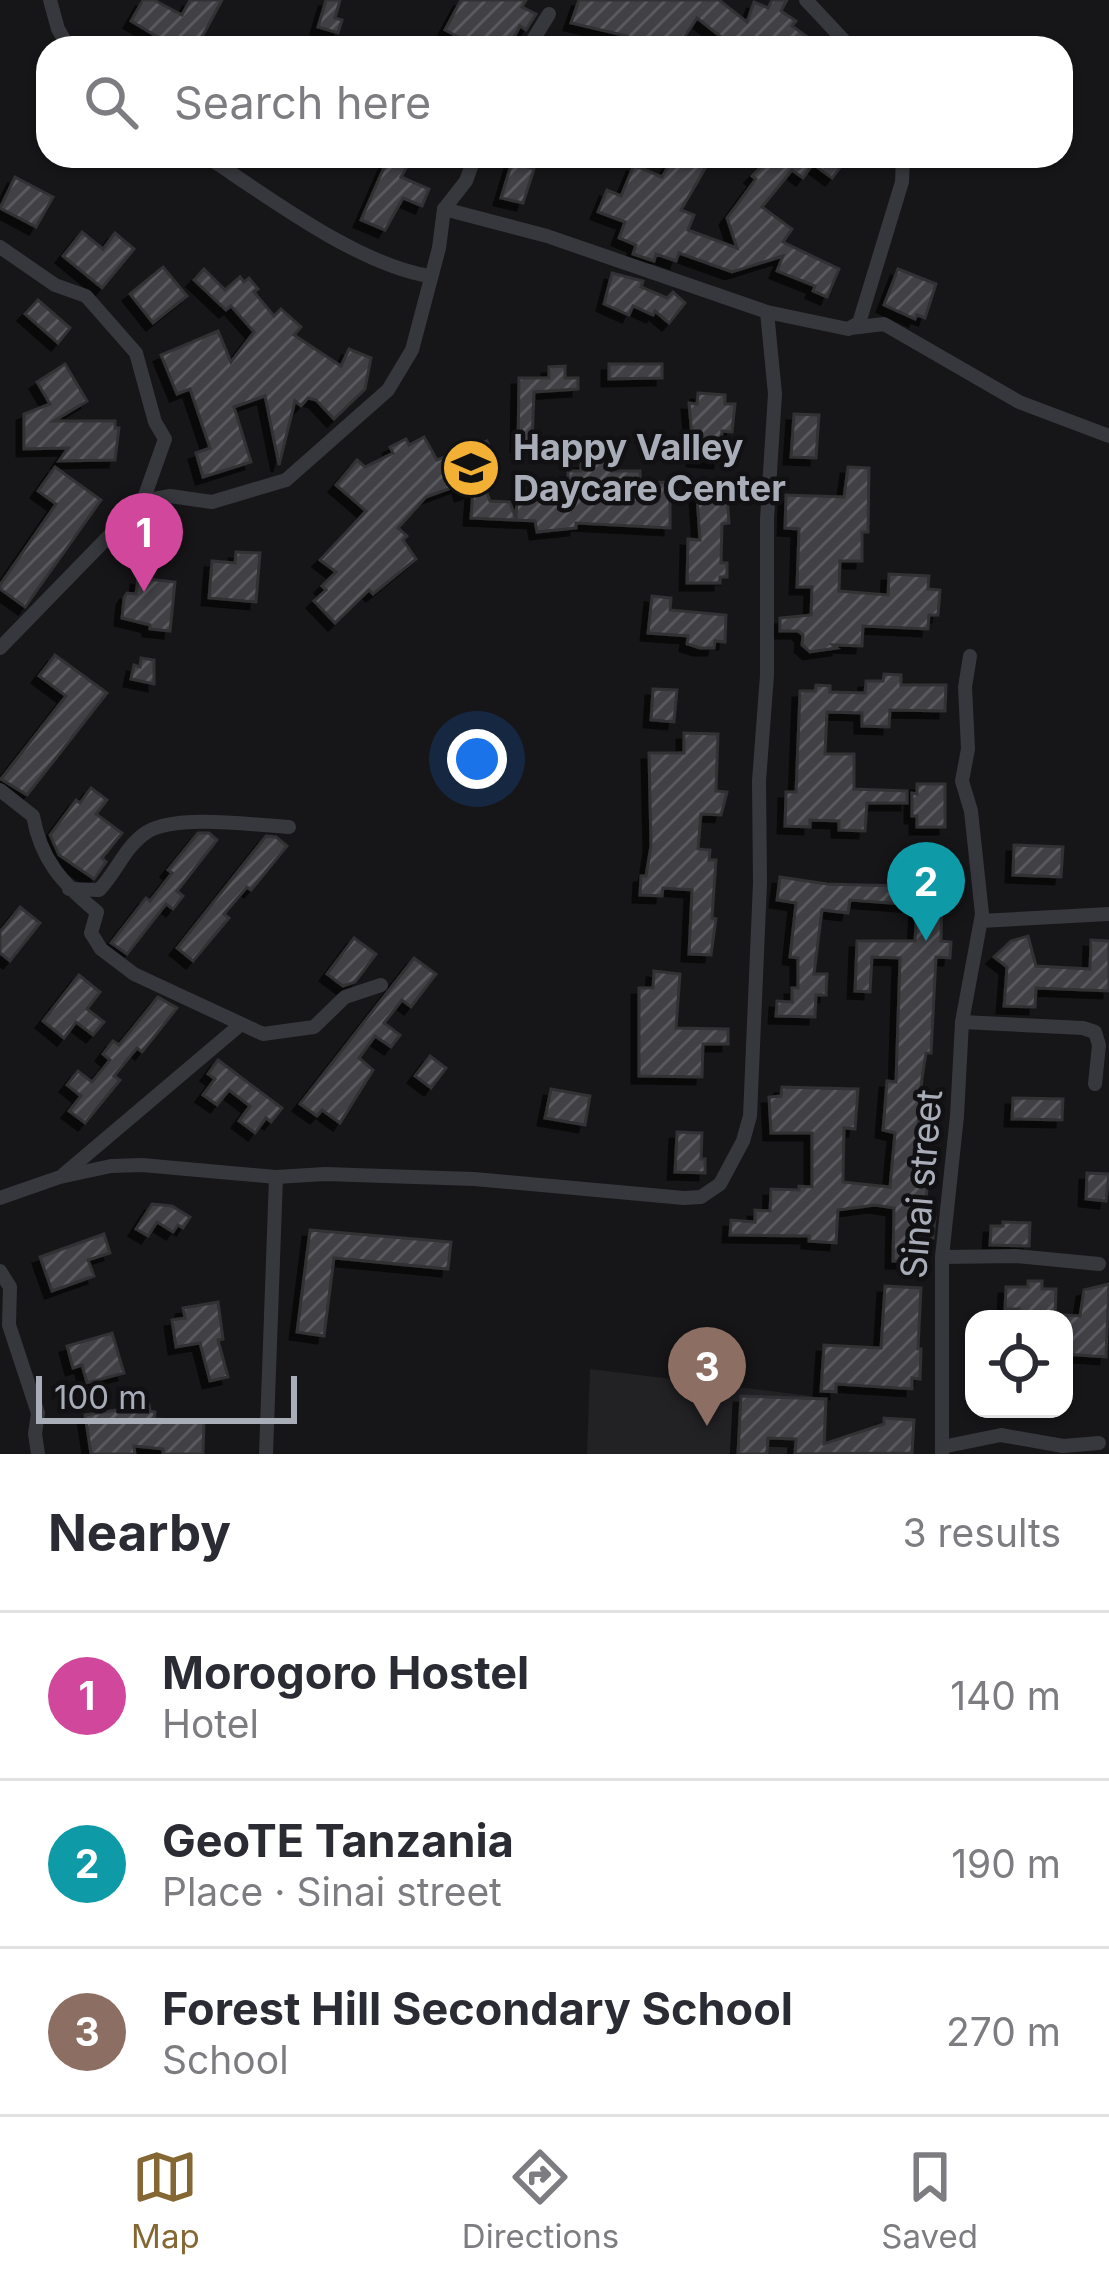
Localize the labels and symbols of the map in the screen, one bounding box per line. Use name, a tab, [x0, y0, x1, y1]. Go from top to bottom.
place label: Happy Valley Daycare Center	[513, 425, 786, 510]
school or university icon: Happy Valley Daycare Center	[440, 437, 502, 499]
pin: 1	[105, 493, 183, 592]
your location	[447, 729, 507, 789]
pin: 2	[887, 842, 965, 941]
street label: Sinai street	[891, 1087, 951, 1280]
pin: 3	[668, 1327, 746, 1426]
scale bar	[36, 1370, 297, 1423]

